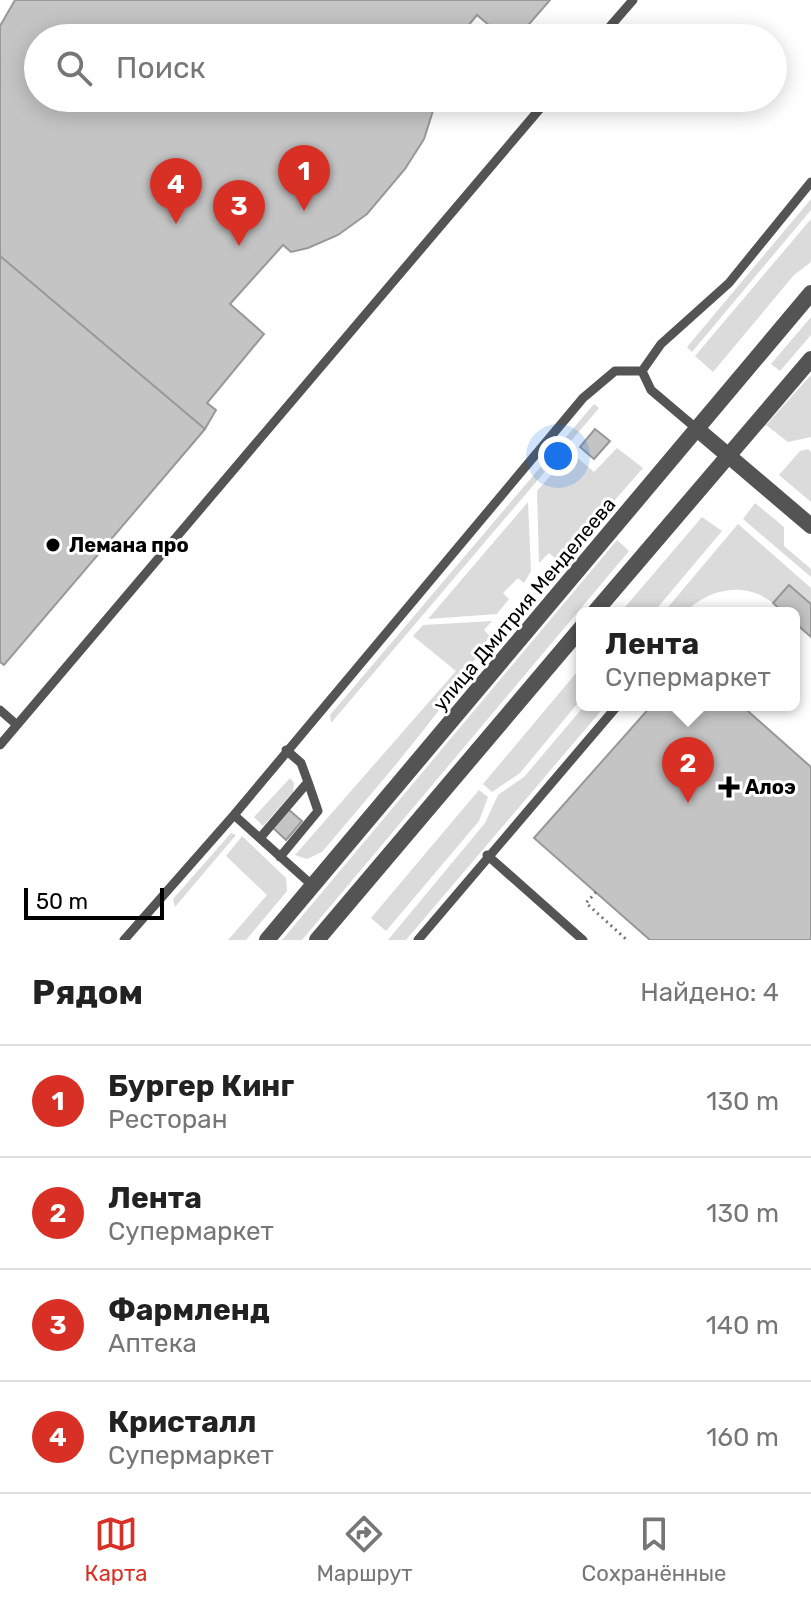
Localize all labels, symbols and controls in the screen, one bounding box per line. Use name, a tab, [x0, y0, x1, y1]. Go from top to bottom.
search box	[24, 24, 787, 112]
icon: search	[52, 46, 96, 90]
text: Поиск	[116, 50, 206, 86]
pin: 1	[278, 145, 330, 211]
pin: 4	[150, 158, 202, 224]
pin: 3	[213, 180, 265, 246]
your location	[538, 436, 578, 476]
street label: улица Дмитрия Менделеева	[428, 492, 620, 716]
place label: Лемана про	[69, 533, 189, 557]
marker: Лемана про	[44, 536, 62, 554]
popup	[576, 607, 800, 711]
text: Лента	[605, 626, 699, 662]
text: Супермаркет	[605, 662, 771, 693]
pin: 2	[662, 737, 714, 803]
place label: Алоэ	[745, 775, 796, 799]
marker: Алоэ	[720, 778, 738, 796]
scale bar	[24, 884, 164, 920]
text: 50 m	[36, 888, 88, 915]
text: Рядом	[32, 972, 143, 1013]
text: Найдено: 4	[640, 977, 779, 1008]
text: Бургер Кинг	[108, 1068, 294, 1104]
text: 1	[52, 1086, 64, 1117]
text: 130 m	[706, 1086, 779, 1117]
text: Ресторан	[108, 1104, 228, 1135]
text: Лента	[108, 1180, 202, 1216]
text: 2	[50, 1198, 66, 1229]
text: 130 m	[706, 1198, 779, 1229]
text: Супермаркет	[108, 1216, 274, 1247]
text: Фармленд	[108, 1292, 270, 1328]
text: 3	[49, 1310, 67, 1341]
text: 140 m	[706, 1310, 779, 1341]
text: Аптека	[108, 1328, 197, 1359]
text: Кристалл	[108, 1404, 256, 1440]
text: 4	[49, 1422, 67, 1453]
text: 160 m	[706, 1422, 779, 1453]
text: Супермаркет	[108, 1440, 274, 1471]
tab: Карта	[85, 1512, 147, 1587]
tab: Маршрут	[316, 1512, 412, 1587]
tab: Сохранённые	[582, 1512, 726, 1587]

